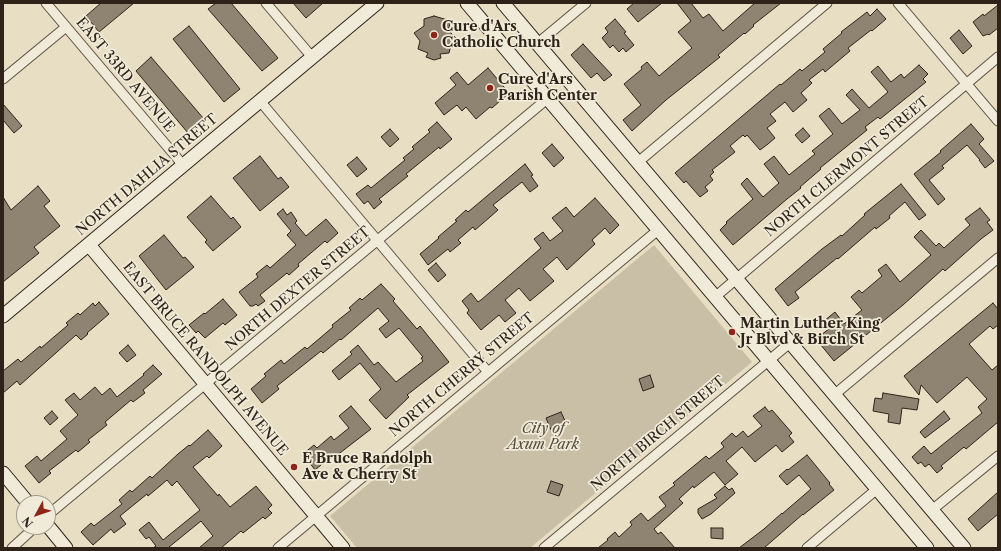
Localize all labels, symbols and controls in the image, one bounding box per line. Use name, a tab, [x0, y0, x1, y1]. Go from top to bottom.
street label: EAST 33RD AVENUE	[72, 14, 178, 136]
place label: Cure d'Ars Catholic Church	[442, 19, 561, 52]
marker: Cure d'Ars Catholic Church	[429, 30, 439, 40]
place label: Cure d'Ars Parish Center	[498, 72, 597, 104]
marker: Cure d'Ars Parish Center	[485, 83, 495, 93]
street label: NORTH CLERMONT STREET	[762, 93, 932, 241]
street label: NORTH DAHLIA STREET	[73, 111, 221, 239]
street label: NORTH DEXTER STREET	[222, 223, 374, 355]
street label: EAST BRUCE RANDOLPH AVENUE	[119, 259, 291, 459]
street label: NORTH CHERRY STREET	[386, 309, 538, 441]
place label: Martin Luther King Jr Blvd & Birch St	[740, 316, 880, 348]
marker: Martin Luther King Jr Blvd & Birch St	[727, 327, 737, 337]
street label: NORTH BIRCH STREET	[588, 373, 728, 495]
park label: City of Axum Park	[507, 421, 579, 454]
place label: E Bruce Randolph Ave & Cherry St	[302, 451, 432, 484]
marker: E Bruce Randolph Ave & Cherry St	[289, 462, 299, 472]
north arrow	[16, 495, 56, 535]
text: N	[19, 514, 36, 530]

